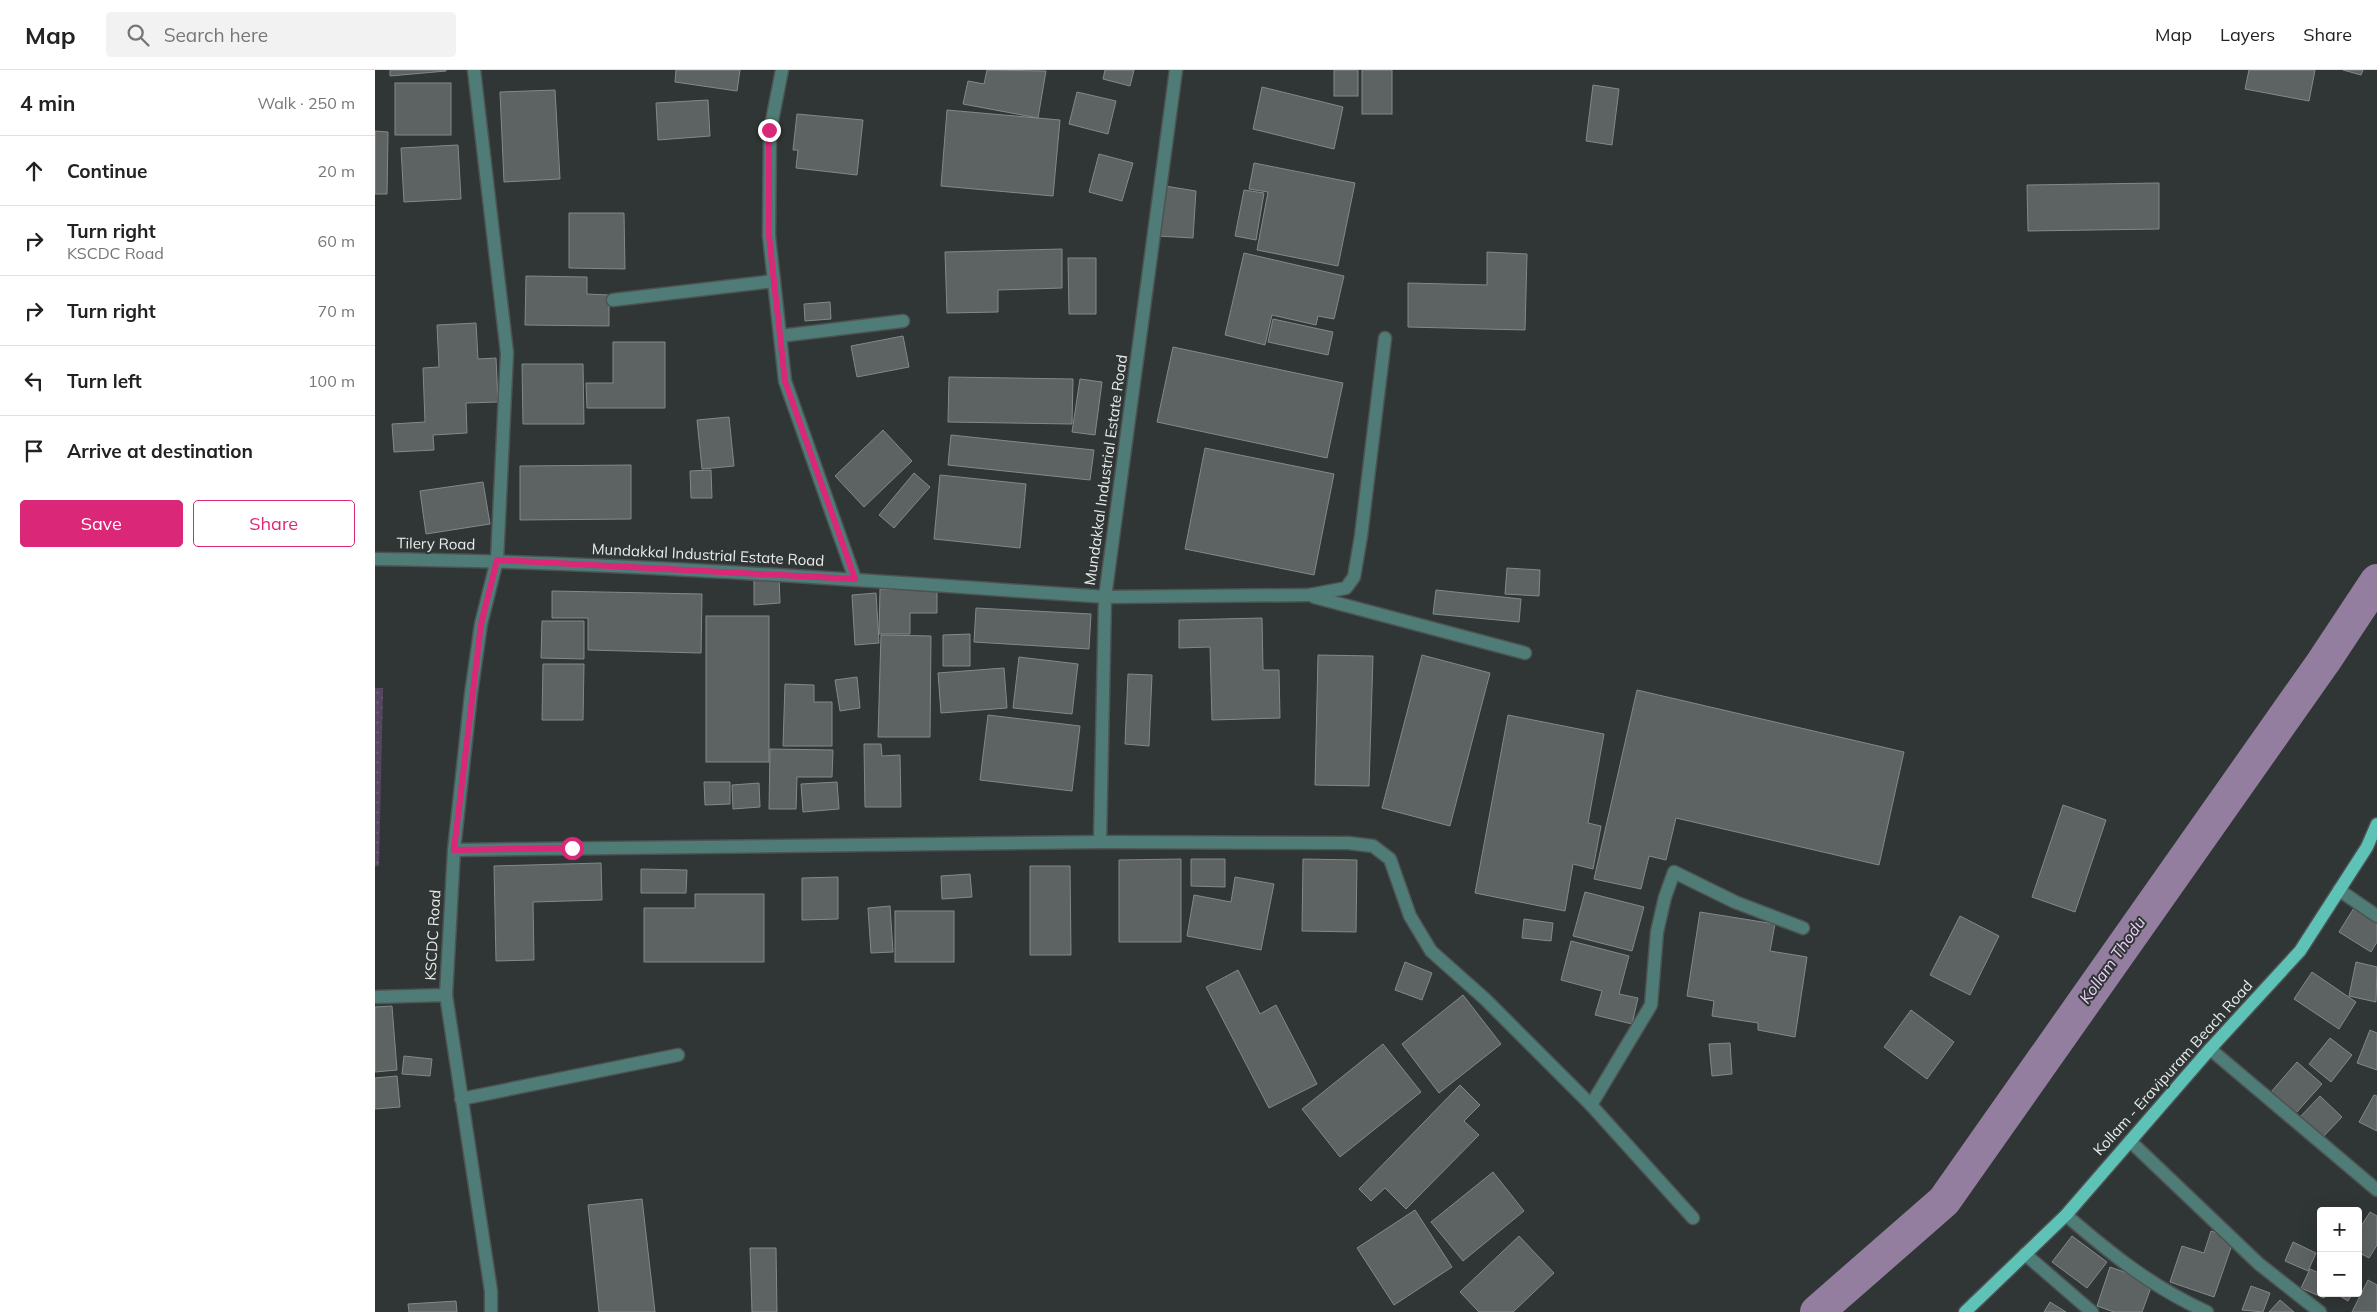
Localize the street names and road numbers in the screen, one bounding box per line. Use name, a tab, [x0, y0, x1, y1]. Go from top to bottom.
street label: Mundakkal Industrial Estate Road	[1080, 353, 1131, 587]
street label: Tilery Road	[396, 533, 476, 554]
street label: Mundakkal Industrial Estate Road	[591, 539, 825, 570]
street label: KSCDC Road	[421, 889, 444, 981]
street label: Kollam - Eravipuram Beach Road	[2089, 976, 2256, 1159]

